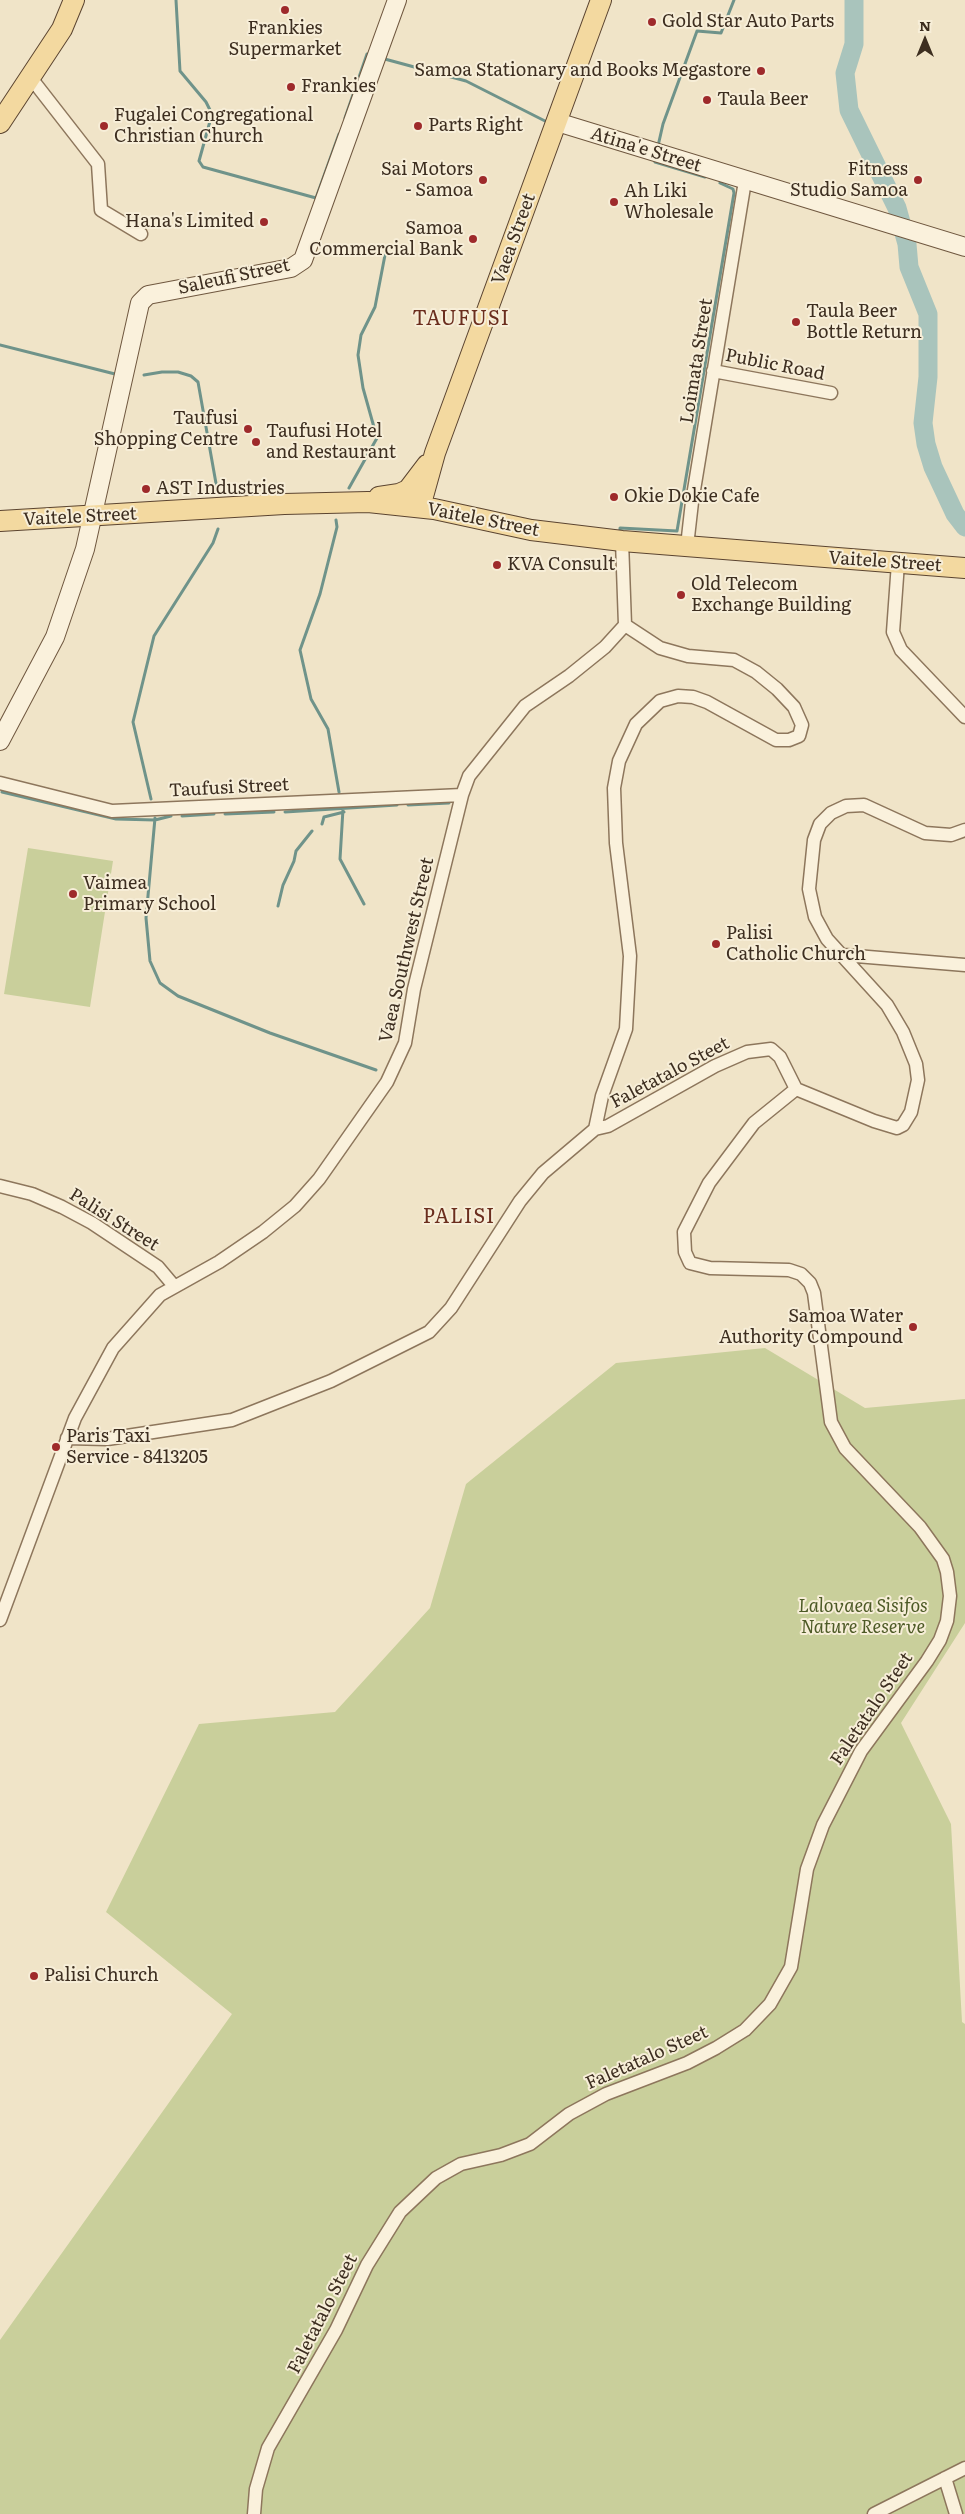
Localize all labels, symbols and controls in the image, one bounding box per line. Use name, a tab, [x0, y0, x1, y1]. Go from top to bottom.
marker: Frankies Supermarket	[279, 4, 291, 16]
place label: Gold Star Auto Parts	[662, 11, 834, 33]
north arrow	[900, 15, 950, 65]
text: N	[919, 15, 931, 35]
marker: Gold Star Auto Parts	[646, 16, 658, 28]
place label: Frankies Supermarket	[228, 18, 342, 60]
place label: Samoa Stationary and Books Megastore	[414, 60, 751, 82]
marker: Samoa Stationary and Books Megastore	[755, 65, 767, 77]
place label: Frankies	[301, 76, 376, 98]
marker: Frankies	[285, 81, 297, 93]
place label: Taula Beer	[717, 89, 808, 111]
marker: Taula Beer	[701, 94, 713, 106]
place label: Fugalei Congregational Christian Church	[114, 105, 313, 148]
place label: Parts Right	[428, 115, 523, 137]
marker: Fugalei Congregational Christian Church	[98, 120, 110, 132]
marker: Parts Right	[412, 120, 424, 132]
street label: Atina'e Street	[588, 123, 704, 177]
place label: Sai Motors - Samoa	[381, 159, 473, 202]
place label: Fitness Studio Samoa	[790, 159, 908, 202]
marker: Sai Motors - Samoa	[477, 174, 489, 186]
marker: Fitness Studio Samoa	[912, 174, 924, 186]
place label: Ah Liki Wholesale	[624, 181, 714, 223]
street label: Vaea Street	[487, 190, 541, 288]
marker: Ah Liki Wholesale	[608, 196, 620, 208]
place label: Hana's Limited	[125, 211, 254, 233]
marker: Hana's Limited	[258, 216, 270, 228]
place label: Samoa Commercial Bank	[309, 218, 463, 260]
marker: Samoa Commercial Bank	[467, 233, 479, 245]
street label: Saleufi Street	[176, 255, 292, 299]
street label: Loimata Street	[676, 297, 718, 425]
place label: Taula Beer Bottle Return	[806, 301, 922, 344]
district label: TAUFUSI	[411, 307, 511, 331]
marker: Taula Beer Bottle Return	[790, 316, 802, 328]
street label: Public Road	[723, 345, 827, 385]
place label: Taufusi Shopping Centre	[94, 408, 238, 450]
place label: Taufusi Hotel and Restaurant	[266, 421, 396, 464]
marker: Taufusi Shopping Centre	[242, 423, 254, 435]
marker: Taufusi Hotel and Restaurant	[250, 436, 262, 448]
place label: AST Industries	[156, 478, 284, 500]
marker: AST Industries	[140, 483, 152, 495]
place label: Okie Dokie Cafe	[624, 486, 760, 508]
marker: Okie Dokie Cafe	[608, 491, 620, 503]
street label: Vaitele Street	[425, 499, 541, 541]
street label: Vaitele Street	[23, 503, 137, 531]
street label: Vaitele Street	[828, 547, 942, 577]
place label: KVA Consult	[507, 554, 615, 576]
marker: KVA Consult	[491, 559, 503, 571]
place label: Old Telecom Exchange Building	[691, 574, 851, 616]
marker: Old Telecom Exchange Building	[675, 589, 687, 601]
street label: Taufusi Street	[168, 774, 290, 802]
street label: Vaea Southwest Street	[375, 855, 439, 1045]
place label: Vaimea Primary School	[83, 873, 216, 916]
marker: Vaimea Primary School	[67, 888, 79, 900]
place label: Palisi Catholic Church	[726, 923, 866, 966]
marker: Palisi Catholic Church	[710, 938, 722, 950]
street label: Faletatalo Steet	[607, 1033, 733, 1113]
street label: Palisi Street	[65, 1184, 163, 1256]
district label: PALISI	[422, 1205, 496, 1229]
place label: Samoa Water Authority Compound	[719, 1306, 903, 1348]
marker: Samoa Water Authority Compound	[907, 1321, 919, 1333]
place label: Paris Taxi Service - 8413205	[66, 1426, 208, 1468]
marker: Paris Taxi Service - 8413205	[50, 1441, 62, 1453]
park label: Lalovaea Sisifos Nature Reserve	[798, 1596, 928, 1638]
street label: Faletatalo Steet	[826, 1648, 918, 1770]
place label: Palisi Church	[44, 1965, 159, 1987]
marker: Palisi Church	[28, 1970, 40, 1982]
street label: Faletatalo Steet	[583, 2021, 711, 2095]
street label: Faletatalo Steet	[284, 2251, 362, 2377]

